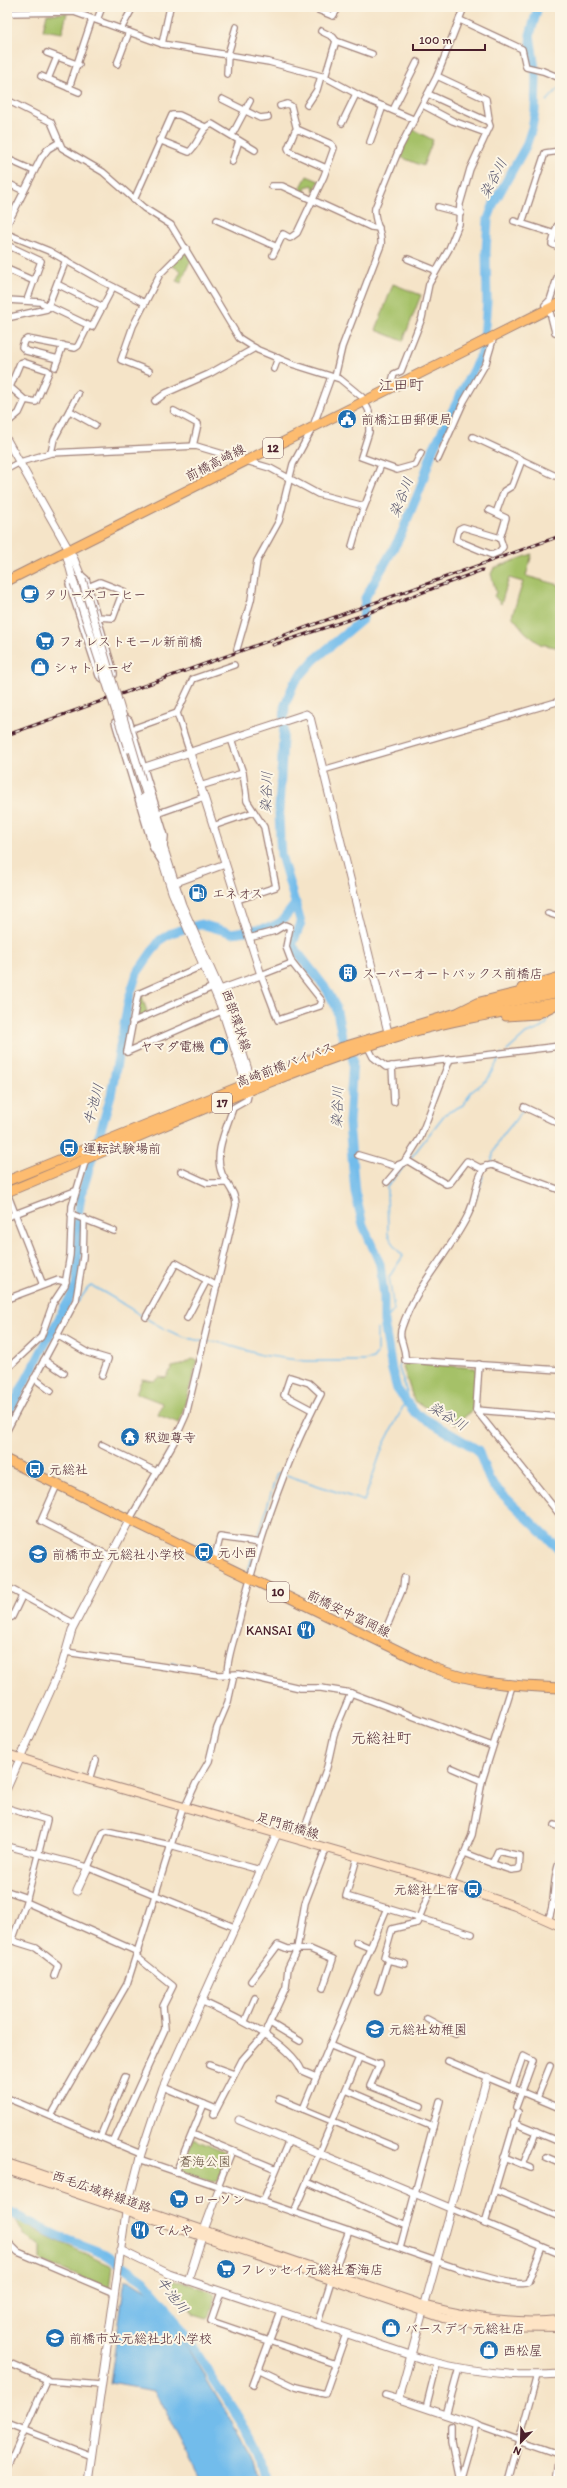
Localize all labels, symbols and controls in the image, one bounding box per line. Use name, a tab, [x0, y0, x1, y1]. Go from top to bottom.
scale bar	[413, 26, 485, 52]
text: 100 m	[419, 33, 452, 47]
water label: 染谷川	[476, 156, 511, 201]
district label: 江田町	[378, 376, 424, 394]
public building icon: 前橋江田郵便局	[336, 408, 358, 430]
place label: 前橋江田郵便局	[361, 412, 452, 427]
road number: 12	[263, 438, 283, 458]
street label: 前橋高崎線	[183, 441, 248, 484]
water label: 染谷川	[386, 475, 417, 520]
cafe icon: タリーズコーヒー	[19, 583, 41, 605]
place label: タリーズコーヒー	[44, 587, 146, 602]
supermarket icon: フォレストモール新前橋	[34, 630, 56, 652]
place label: フォレストモール新前橋	[59, 634, 202, 649]
shop icon: シャトレーゼ	[29, 656, 51, 678]
place label: シャトレーゼ	[54, 660, 133, 675]
water label: 染谷川	[257, 771, 276, 813]
fuel station icon: エネオス	[187, 882, 209, 904]
place label: エネオス	[212, 886, 263, 901]
building icon: スーパーオートバックス前橋店	[337, 962, 359, 984]
place label: スーパーオートバックス前橋店	[362, 966, 542, 981]
street label: 西部環状線	[219, 987, 255, 1054]
shop icon: ヤマダ電機	[208, 1035, 230, 1057]
place label: ヤマダ電機	[140, 1039, 205, 1054]
street label: 高崎前橋バイパス	[234, 1039, 336, 1090]
water label: 牛池川	[80, 1082, 107, 1127]
water label: 染谷川	[328, 1086, 347, 1128]
road number: 17	[212, 1093, 232, 1113]
bus stop icon: 運転試験場前	[58, 1137, 80, 1159]
place label: 運転試験場前	[83, 1141, 161, 1156]
water label: 染谷川	[425, 1398, 470, 1435]
temple icon: 釈迦尊寺	[119, 1426, 141, 1448]
place label: 釈迦尊寺	[144, 1430, 196, 1445]
bus stop icon: 元総社	[24, 1458, 46, 1480]
place label: 元総社	[49, 1462, 88, 1477]
bus stop icon: 元小西	[193, 1541, 215, 1563]
school or university icon: 前橋市立 元総社小学校	[27, 1543, 49, 1565]
place label: 元小西	[218, 1545, 257, 1560]
place label: 前橋市立 元総社小学校	[52, 1547, 185, 1562]
road number: 10	[267, 1582, 289, 1602]
street label: 前橋安中富岡線	[305, 1587, 394, 1641]
restaurant icon: KANSAI	[295, 1619, 317, 1641]
place label: KANSAI	[246, 1623, 292, 1638]
district label: 元総社町	[351, 1729, 412, 1747]
street label: 足門前橋線	[255, 1809, 322, 1842]
bus stop icon: 元総社上宿	[462, 1878, 484, 1900]
place label: 元総社上宿	[394, 1882, 459, 1897]
school or university icon: 元総社幼稚園	[364, 2018, 386, 2040]
place label: 元総社幼稚園	[389, 2022, 467, 2037]
park label: 蒼海公園	[179, 2154, 231, 2169]
street label: 西毛広域幹線道路	[50, 2167, 153, 2215]
supermarket icon: ローソン	[168, 2188, 190, 2210]
place label: ローソン	[193, 2192, 245, 2207]
restaurant icon: てんや	[129, 2219, 151, 2241]
place label: てんや	[154, 2223, 193, 2238]
supermarket icon: フレッセイ元総社蒼海店	[215, 2258, 237, 2280]
place label: フレッセイ元総社蒼海店	[240, 2262, 383, 2277]
water label: 牛池川	[153, 2273, 192, 2317]
shop icon: バースデイ 元総社店	[380, 2317, 402, 2339]
place label: バースデイ 元総社店	[405, 2321, 524, 2336]
school or university icon: 前橋市立元総社北小学校	[44, 2327, 66, 2349]
place label: 前橋市立元総社北小学校	[69, 2331, 212, 2346]
shop icon: 西松屋	[478, 2339, 500, 2361]
place label: 西松屋	[503, 2343, 542, 2358]
north arrow	[501, 2422, 541, 2462]
text: N	[511, 2443, 523, 2458]

